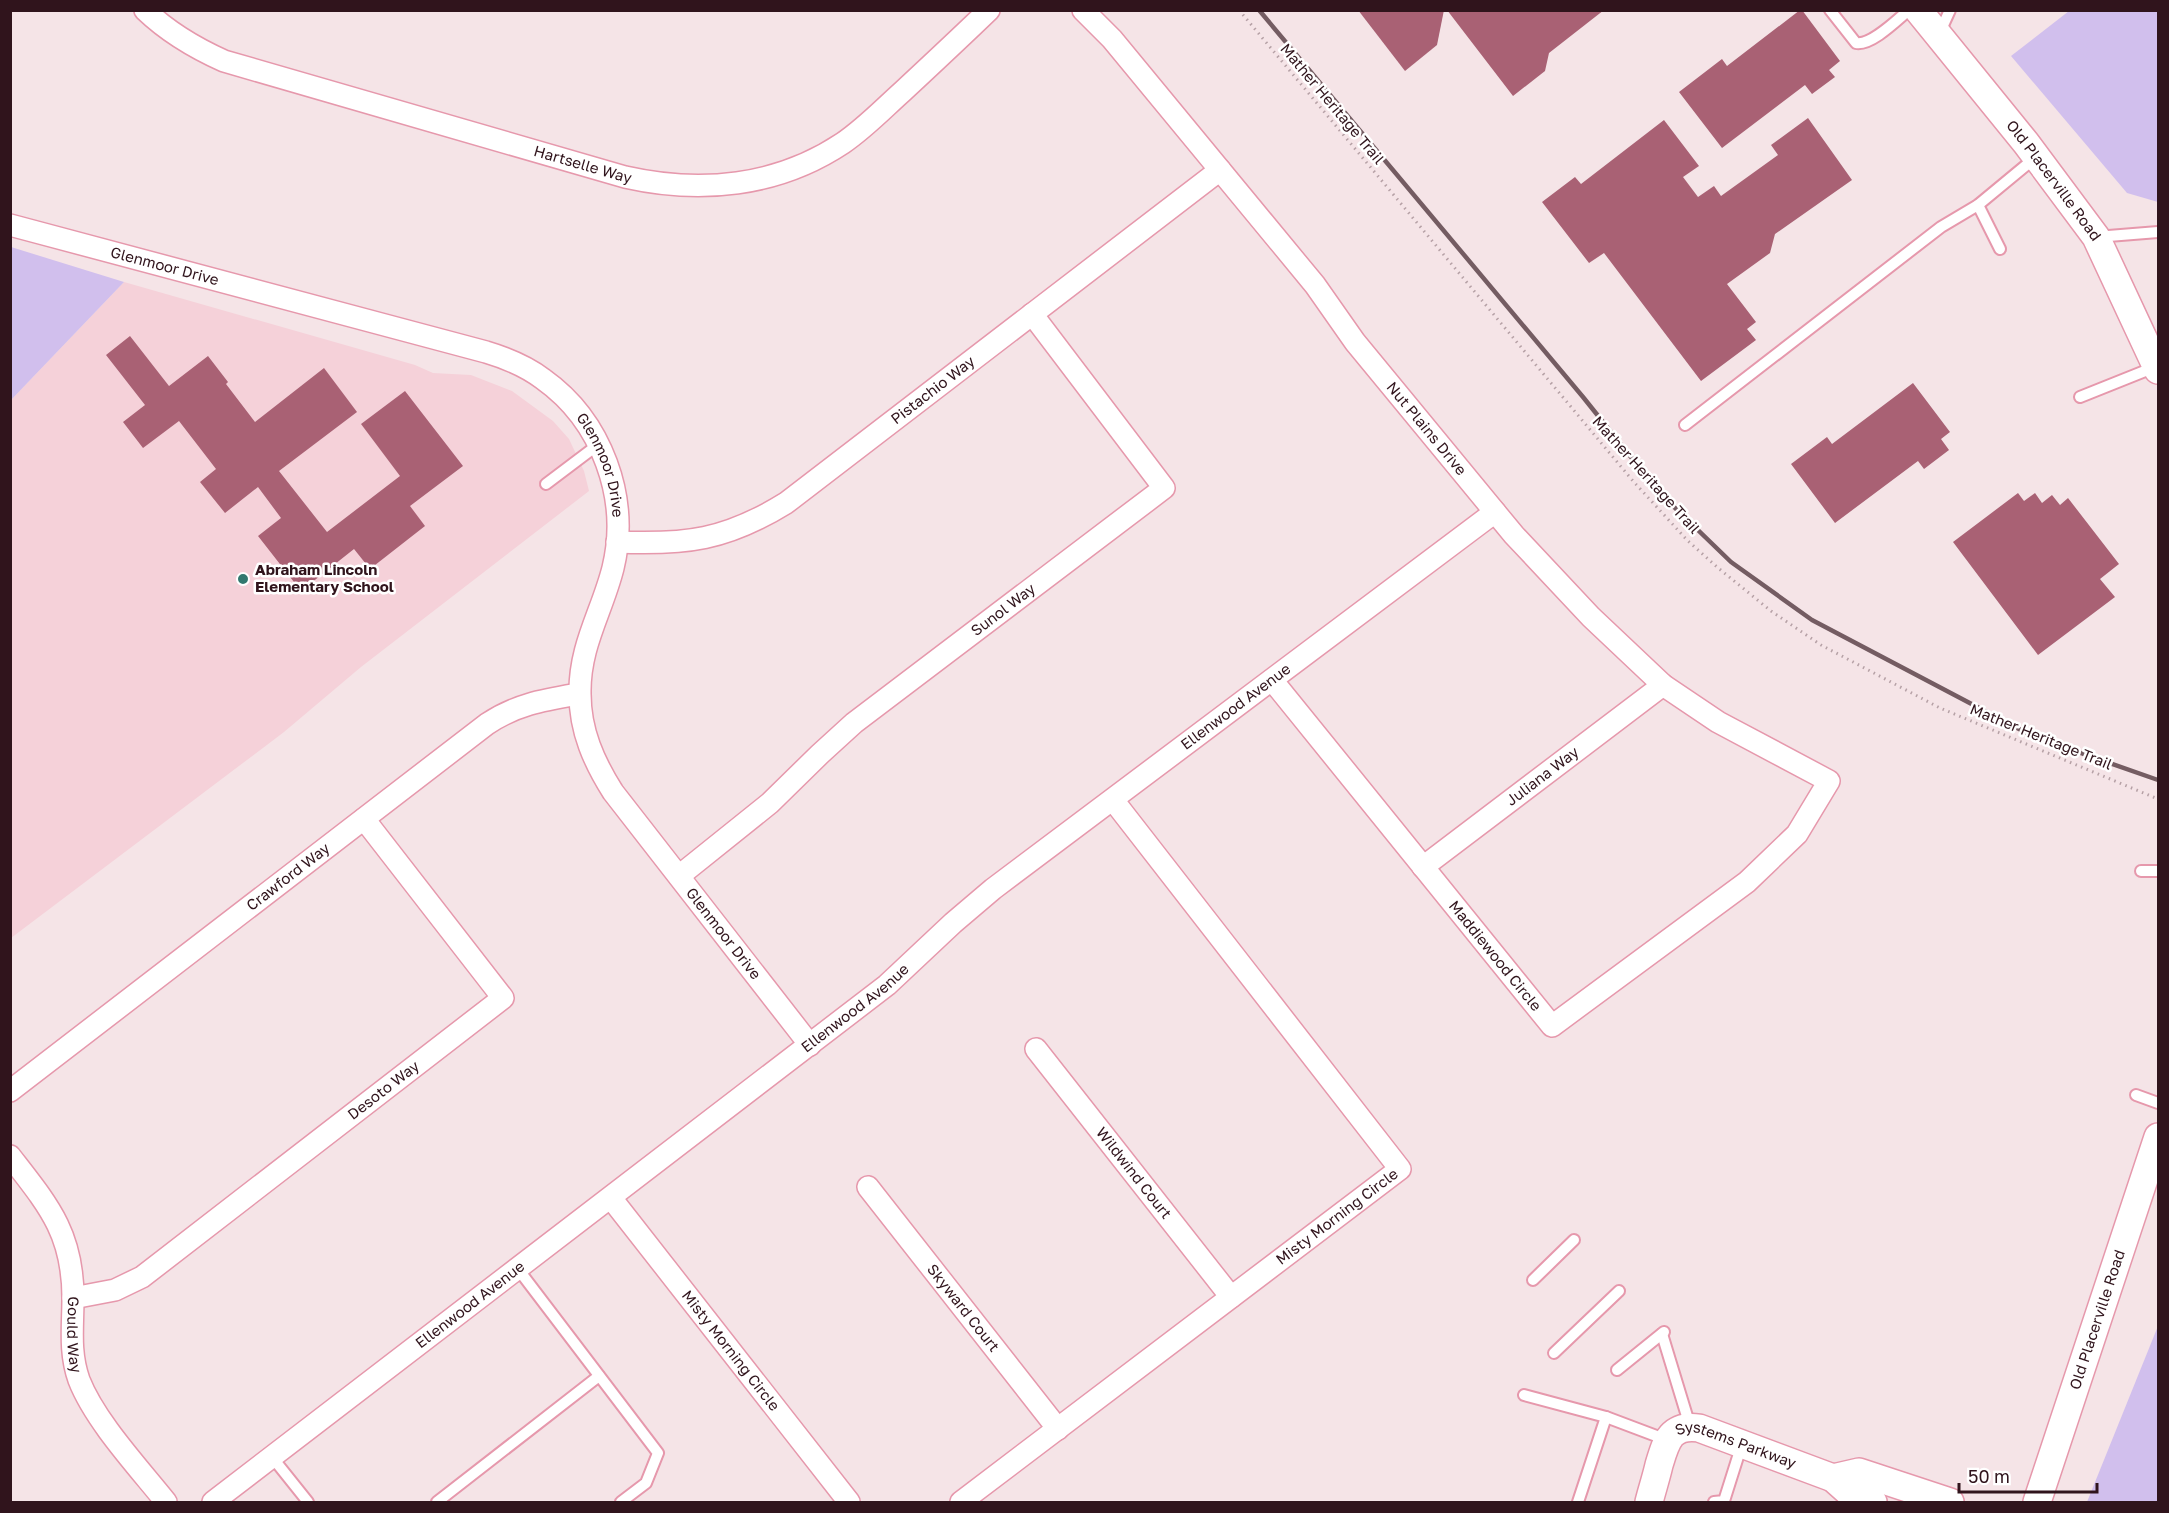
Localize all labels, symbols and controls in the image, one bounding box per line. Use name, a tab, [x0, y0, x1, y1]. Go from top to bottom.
street label: Mather Heritage Trail	[1277, 39, 1389, 167]
street label: Old Placerville Road	[2003, 116, 2106, 244]
street label: Hartselle Way	[532, 141, 634, 186]
street label: Glenmoor Drive	[109, 242, 221, 288]
street label: Pistachio Way	[887, 351, 978, 427]
street label: Nut Plains Drive	[1384, 378, 1471, 479]
street label: Glenmoor Drive	[573, 409, 628, 518]
street label: Mather Heritage Trail	[1589, 412, 1704, 537]
place label: Abraham Lincoln Elementary School	[255, 560, 394, 595]
marker: Abraham Lincoln Elementary School	[236, 572, 250, 586]
street label: Sunol Way	[967, 579, 1039, 639]
street label: Ellenwood Avenue	[1177, 659, 1294, 753]
street label: Mather Heritage Trail	[1968, 699, 2115, 773]
street label: Juliana Way	[1502, 742, 1582, 809]
street label: Crawford Way	[242, 838, 333, 914]
street label: Glenmoor Drive	[683, 884, 766, 983]
street label: Maddiewood Circle	[1446, 897, 1546, 1014]
street label: Ellenwood Avenue	[797, 959, 912, 1056]
street label: Desoto Way	[344, 1056, 423, 1123]
street label: Wildwind Court	[1093, 1123, 1176, 1222]
street label: Misty Morning Circle	[1272, 1164, 1401, 1268]
street label: Old Placerville Road	[2065, 1247, 2128, 1392]
street label: Ellenwood Avenue	[411, 1256, 528, 1351]
street label: Skyward Court	[924, 1260, 1004, 1355]
street label: Misty Morning Circle	[679, 1286, 784, 1414]
street label: Gould Way	[64, 1296, 86, 1375]
street label: Systems Parkway	[1672, 1417, 1800, 1472]
scale bar	[1959, 1456, 2097, 1494]
text: 50 m	[1968, 1465, 2010, 1487]

